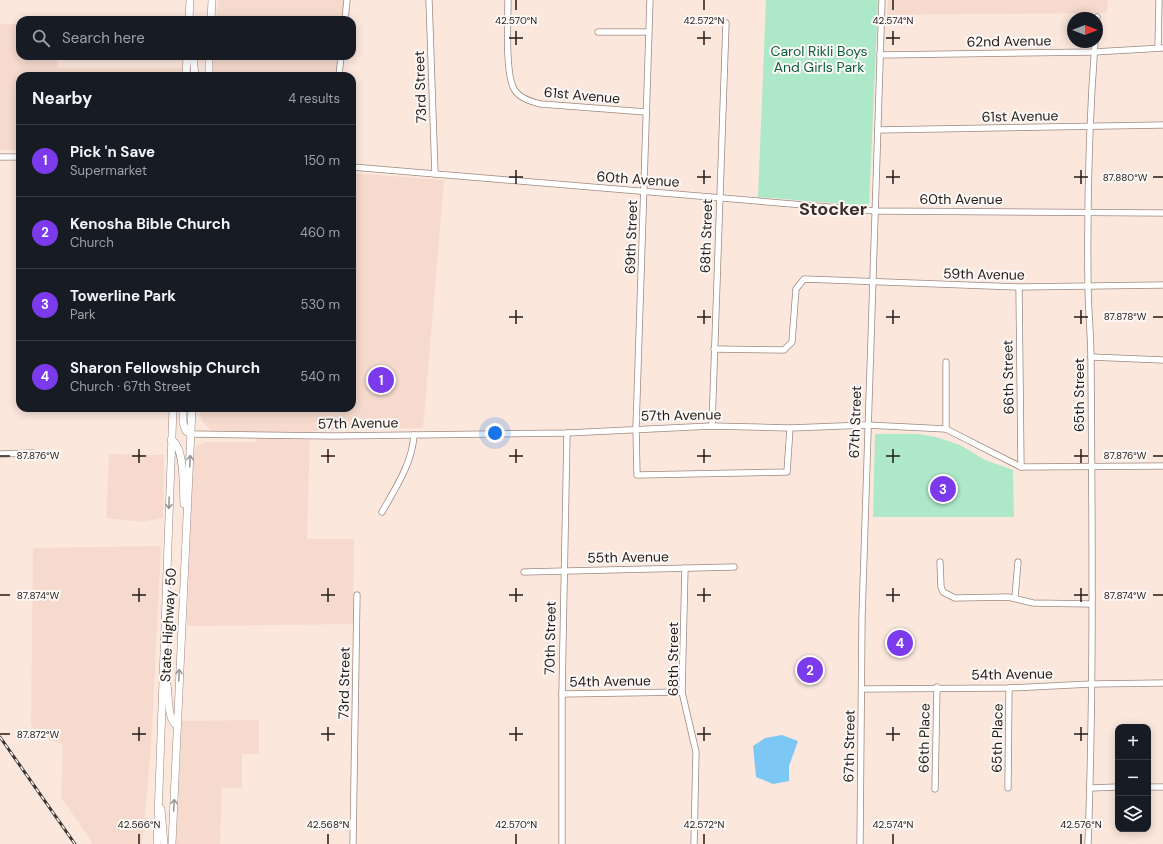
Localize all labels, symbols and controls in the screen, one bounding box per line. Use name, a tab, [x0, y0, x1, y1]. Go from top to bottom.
north arrow	[1067, 12, 1103, 48]
text: 42.570°N	[495, 14, 537, 27]
text: 42.572°N	[684, 14, 725, 27]
text: 42.574°N	[873, 14, 914, 27]
search box	[16, 16, 356, 60]
icon: search	[30, 27, 52, 49]
text: Search here	[62, 28, 145, 48]
street label: 62nd Avenue	[967, 31, 1051, 51]
park label: Carol Rikli Boys And Girls Park	[770, 42, 868, 76]
street label: 73rd Street	[410, 50, 430, 124]
street label: 61st Avenue	[543, 83, 621, 107]
text: Nearby	[32, 87, 92, 109]
text: 4 results	[288, 90, 340, 107]
street label: 61st Avenue	[982, 106, 1059, 126]
text: Pick 'n Save	[70, 142, 155, 162]
text: 1	[43, 152, 47, 169]
text: 150 m	[304, 152, 340, 169]
text: Supermarket	[70, 162, 147, 179]
street label: 60th Avenue	[596, 167, 680, 191]
text: 87.880°W	[1103, 171, 1148, 184]
street label: 60th Avenue	[919, 190, 1003, 208]
district label: Stocker	[799, 197, 867, 221]
street label: 68th Street	[696, 199, 716, 273]
street label: 69th Street	[621, 200, 641, 274]
text: Kenosha Bible Church	[70, 214, 230, 234]
text: 2	[41, 224, 49, 241]
text: 460 m	[300, 224, 340, 241]
text: Church	[70, 234, 114, 251]
street label: 59th Avenue	[943, 264, 1025, 284]
text: Towerline Park	[70, 286, 176, 306]
text: 3	[41, 296, 49, 313]
text: 530 m	[300, 296, 340, 313]
text: Park	[70, 306, 96, 323]
text: 87.878°W	[1104, 310, 1147, 323]
street label: 66th Street	[998, 340, 1018, 414]
text: Sharon Fellowship Church	[70, 358, 260, 378]
street label: 65th Street	[1070, 358, 1088, 432]
pin: 1	[368, 365, 394, 395]
text: 4	[41, 368, 49, 385]
text: 540 m	[300, 368, 340, 385]
text: Church · 67th Street	[70, 378, 191, 395]
street label: 67th Street	[845, 385, 865, 459]
street label: 57th Avenue	[641, 405, 721, 425]
street label: 57th Avenue	[318, 413, 398, 433]
your location	[485, 423, 505, 443]
text: 87.876°W	[17, 449, 60, 462]
text: 87.876°W	[1104, 449, 1147, 462]
one-way arrow	[186, 455, 193, 468]
pin: 3	[930, 474, 956, 504]
one-way arrow	[165, 496, 173, 509]
street label: 55th Avenue	[587, 547, 669, 567]
street label: State Highway 50	[156, 567, 180, 683]
text: 87.874°W	[17, 589, 59, 602]
text: 87.874°W	[1104, 589, 1146, 602]
street label: 70th Street	[540, 601, 560, 675]
street label: 68th Street	[664, 622, 682, 696]
pin: 4	[887, 628, 913, 658]
street label: 73rd Street	[334, 647, 354, 719]
pin: 2	[797, 655, 823, 685]
street label: 54th Avenue	[971, 664, 1053, 684]
one-way arrow	[175, 669, 183, 682]
street label: 54th Avenue	[569, 671, 651, 691]
street label: 66th Place	[914, 703, 934, 773]
street label: 65th Place	[987, 703, 1007, 773]
street label: 67th Street	[839, 709, 859, 783]
map controls	[1115, 724, 1151, 832]
button: +	[1115, 724, 1151, 760]
text: 87.872°W	[17, 728, 59, 741]
button: −	[1115, 760, 1151, 796]
button: layers	[1115, 796, 1151, 832]
one-way arrow	[170, 799, 178, 812]
text: 42.566°N	[118, 818, 160, 831]
text: 42.568°N	[307, 818, 349, 831]
text: 42.570°N	[495, 818, 537, 831]
text: 42.572°N	[684, 818, 725, 831]
text: 42.574°N	[873, 818, 914, 831]
text: 42.576°N	[1060, 818, 1102, 831]

